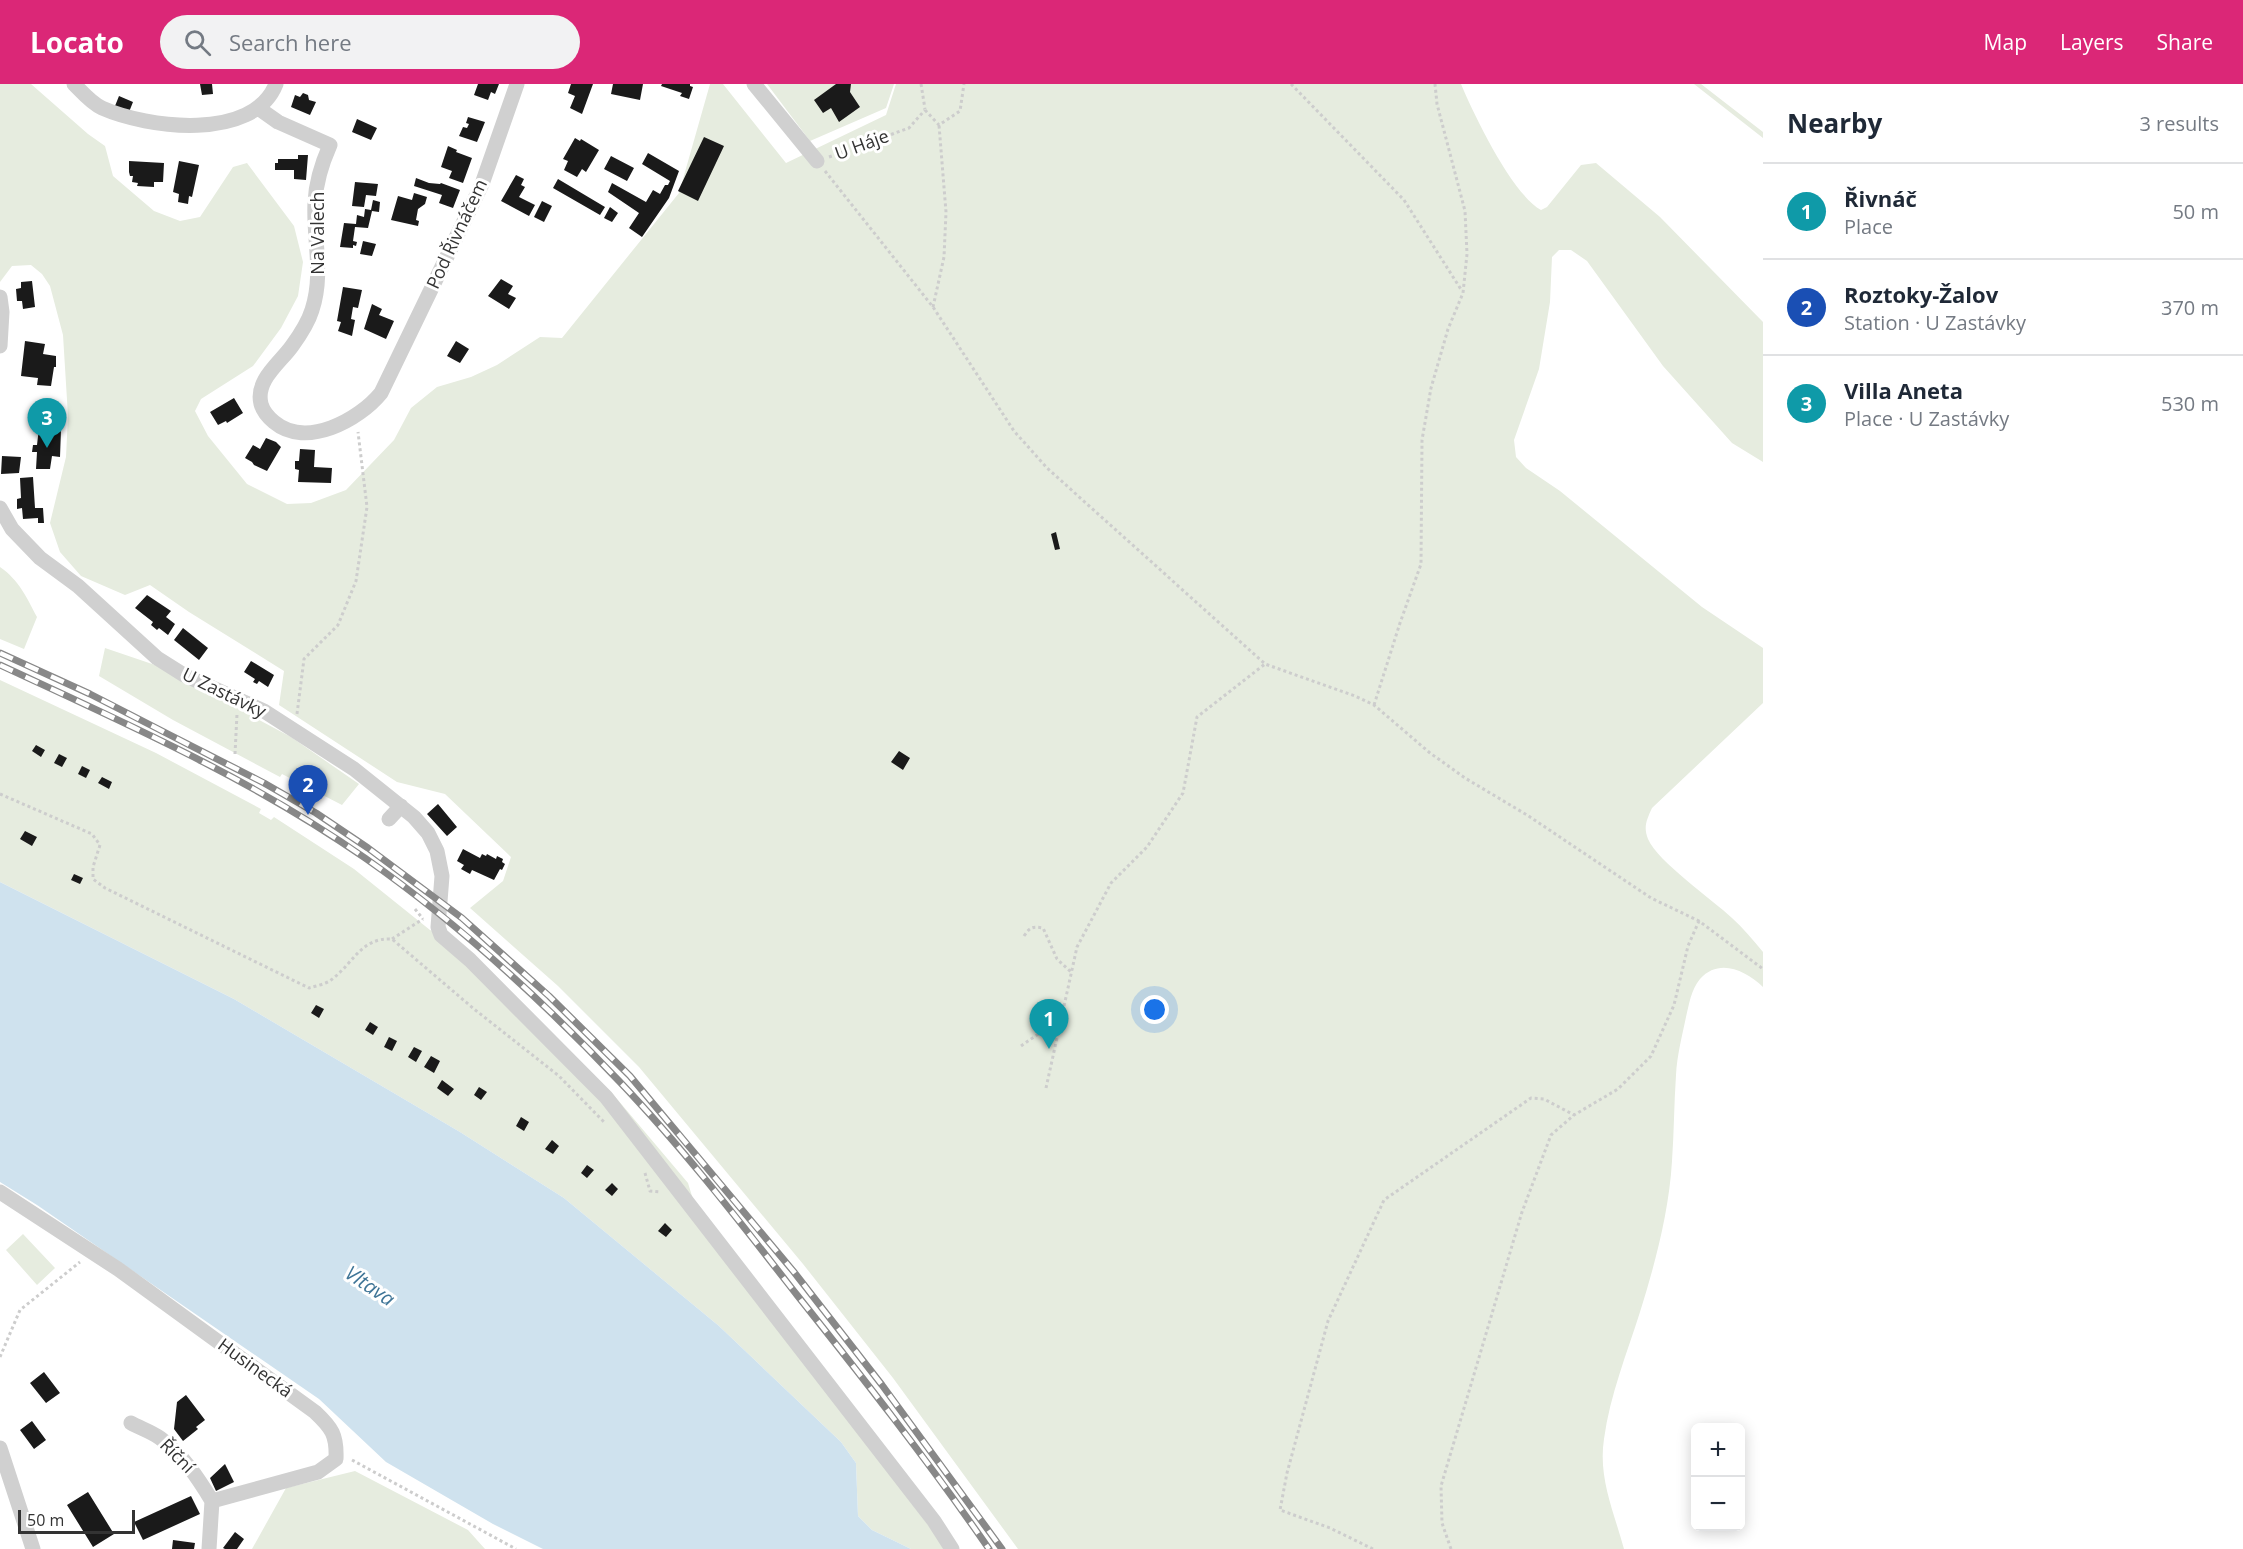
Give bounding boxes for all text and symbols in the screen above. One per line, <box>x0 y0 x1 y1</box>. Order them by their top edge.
search box <box>160 15 580 69</box>
text: Locato <box>30 23 124 61</box>
icon: search <box>181 26 214 59</box>
text: Search here <box>229 27 352 57</box>
text: Map <box>1984 28 2027 56</box>
text: Layers <box>2060 28 2124 56</box>
text: Share <box>2157 28 2213 56</box>
text: Nearby <box>1787 105 1882 141</box>
text: 3 results <box>2139 110 2219 137</box>
street label: U Háje <box>831 123 892 165</box>
street label: Pod Řivnáčem <box>420 175 492 292</box>
text: Řivnáč <box>1844 183 1917 213</box>
street label: Na Valech <box>305 191 329 275</box>
text: 1 <box>1801 198 1812 225</box>
text: 50 m <box>2172 198 2219 225</box>
text: Place <box>1844 213 1893 240</box>
text: Roztoky-Žalov <box>1844 279 1998 309</box>
text: 2 <box>1801 294 1812 321</box>
text: 370 m <box>2161 294 2219 321</box>
text: Station · U Zastávky <box>1844 309 2026 336</box>
text: Villa Aneta <box>1844 375 1963 405</box>
text: 3 <box>1801 390 1812 417</box>
text: 530 m <box>2161 390 2219 417</box>
pin: 3 <box>28 398 66 448</box>
text: Place · U Zastávky <box>1844 405 2009 432</box>
street label: U Zastávky <box>178 661 271 723</box>
pin: 2 <box>288 766 328 815</box>
your location <box>1140 995 1169 1024</box>
pin: 1 <box>1030 1000 1068 1049</box>
water label: Vltava <box>340 1259 400 1312</box>
street label: Husinecká <box>213 1332 298 1402</box>
map controls <box>1691 1423 1745 1531</box>
button: + <box>1691 1423 1745 1477</box>
street label: Říční <box>155 1433 201 1478</box>
button: − <box>1691 1477 1745 1531</box>
scale bar <box>18 1507 135 1534</box>
text: 50 m <box>27 1509 64 1531</box>

